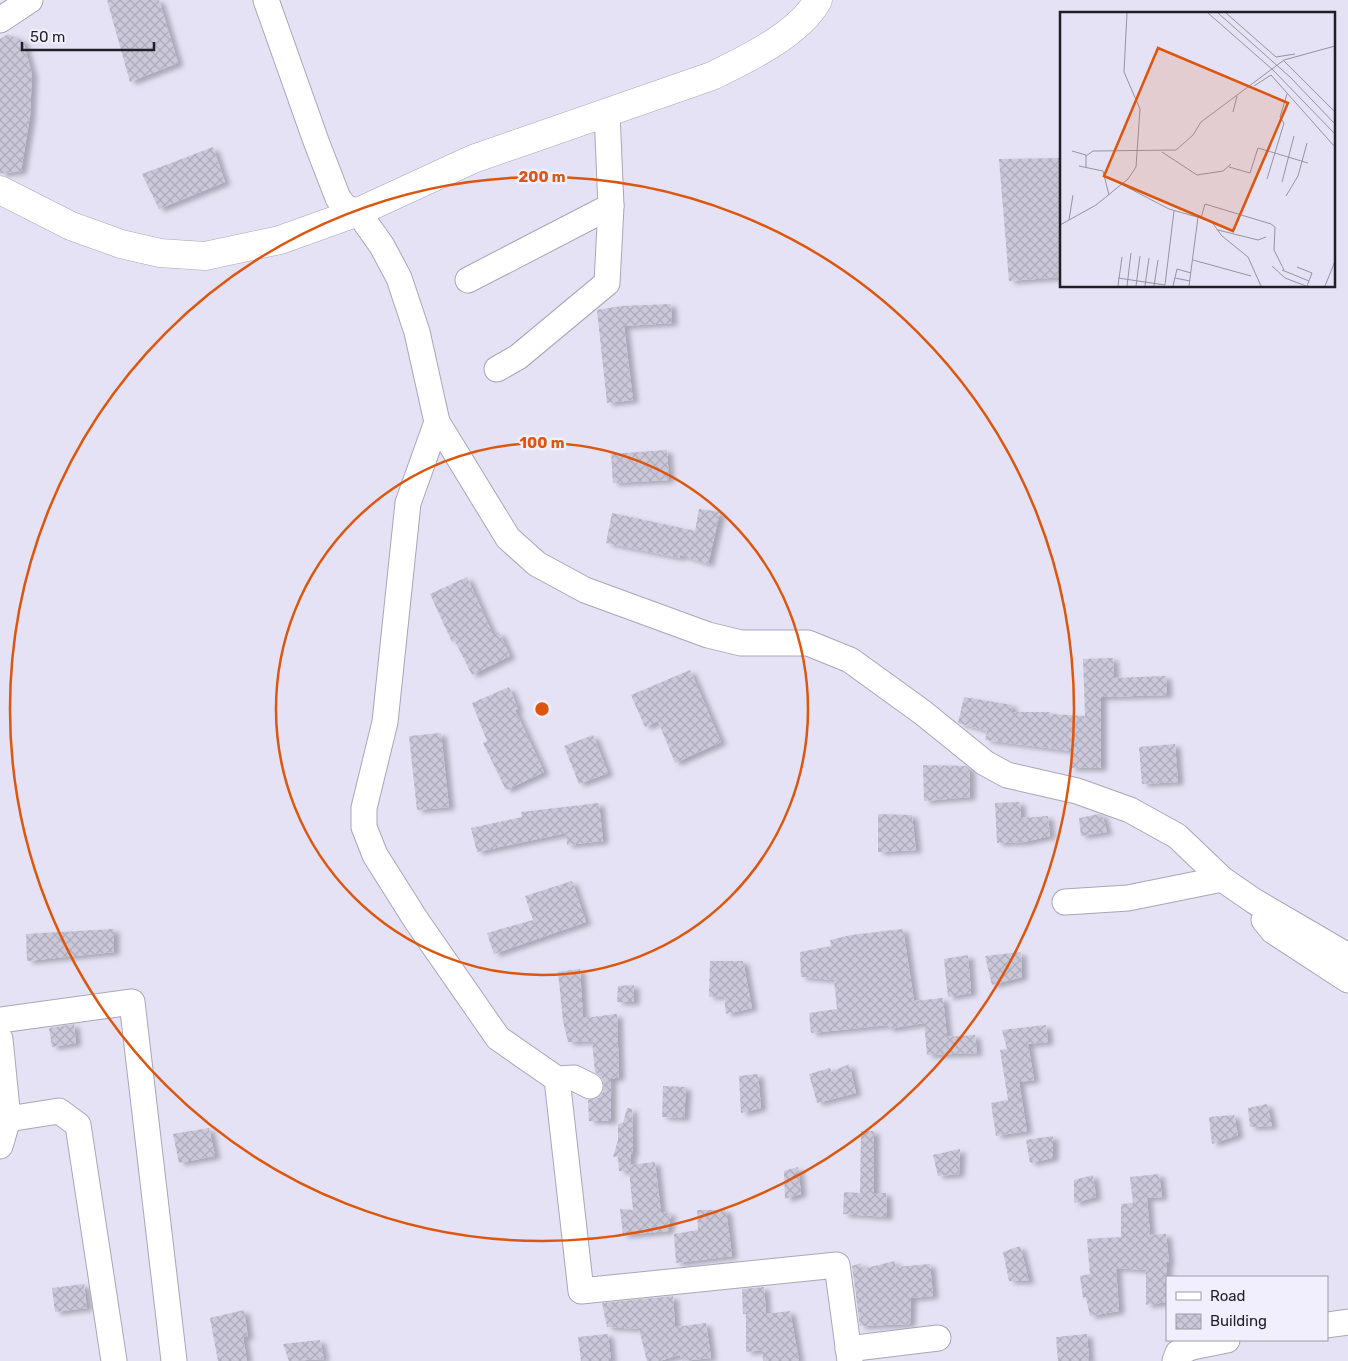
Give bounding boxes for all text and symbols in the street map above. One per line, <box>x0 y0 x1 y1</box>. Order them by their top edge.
inset map <box>1060 12 1336 288</box>
scale bar <box>22 20 155 52</box>
text: 50 m <box>30 28 65 46</box>
text: 200 m <box>518 168 566 186</box>
text: 100 m <box>520 434 564 452</box>
centre of rings <box>533 700 551 718</box>
legend <box>1166 1276 1328 1341</box>
text: Road <box>1210 1287 1246 1305</box>
text: Building <box>1210 1312 1267 1330</box>

